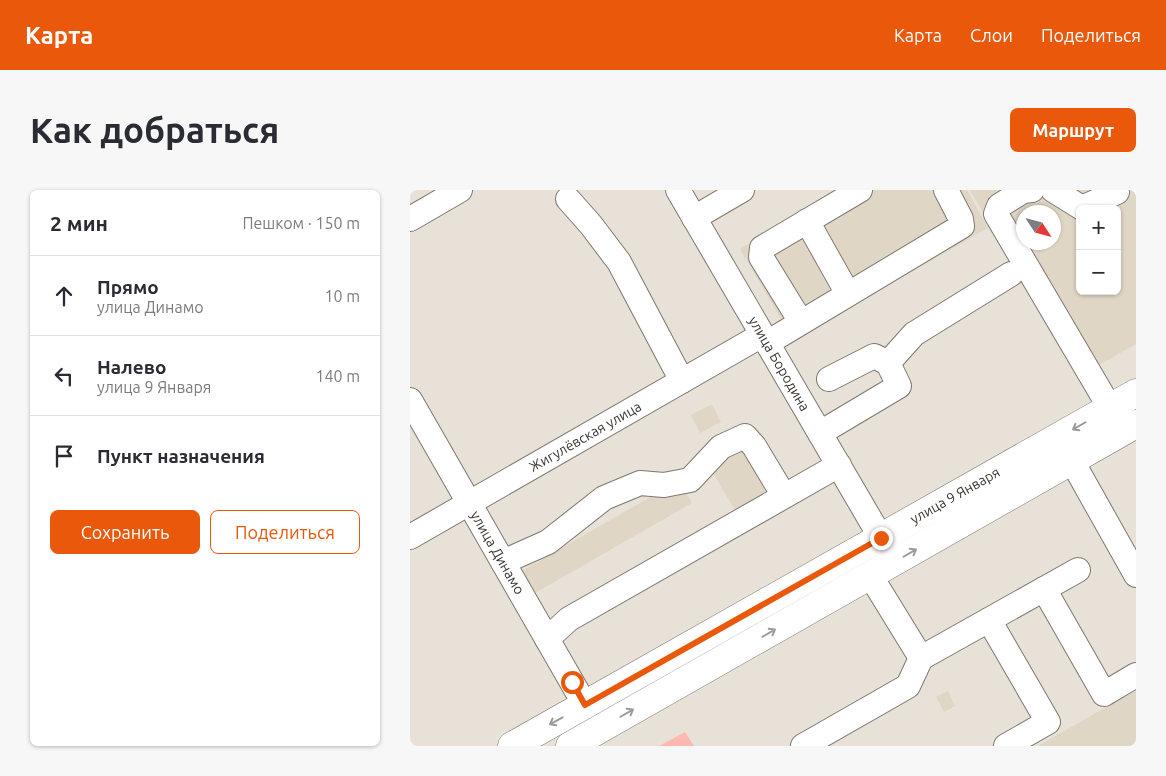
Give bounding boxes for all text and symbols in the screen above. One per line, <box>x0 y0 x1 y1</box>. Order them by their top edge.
text: Карта <box>25 22 93 49</box>
text: Карта <box>894 25 942 45</box>
text: Слои <box>970 25 1013 45</box>
text: Поделиться <box>1041 25 1141 45</box>
button: Маршрут <box>1010 108 1136 152</box>
text: Как добраться <box>30 110 279 150</box>
north arrow <box>1016 205 1061 250</box>
map controls <box>1076 205 1121 295</box>
button: + <box>1076 205 1121 250</box>
text: 2 мин <box>50 211 108 235</box>
text: Пешком · 150 m <box>242 214 360 232</box>
button: − <box>1076 250 1121 295</box>
text: Прямо <box>97 276 159 298</box>
icon: ahead <box>50 282 78 310</box>
text: 10 m <box>324 287 360 305</box>
text: улица Динамо <box>97 298 204 316</box>
street label: улица Бородина <box>745 313 813 414</box>
text: Налево <box>97 356 166 378</box>
icon: left <box>50 362 78 390</box>
text: 140 m <box>315 367 360 385</box>
text: улица 9 Января <box>97 378 211 396</box>
street label: Жигулёвская улица <box>526 398 644 475</box>
one-way arrow <box>1072 422 1086 432</box>
icon: arrive <box>50 442 78 470</box>
text: Пункт назначения <box>97 445 265 467</box>
street label: улица 9 Января <box>907 464 1003 527</box>
street label: улица Динамо <box>467 508 528 597</box>
button: Сохранить <box>50 510 200 554</box>
button: Поделиться <box>210 510 360 554</box>
route end <box>870 527 893 550</box>
one-way arrow <box>902 547 917 557</box>
one-way arrow <box>761 628 776 638</box>
route start <box>561 671 584 694</box>
one-way arrow <box>620 708 634 718</box>
one-way arrow <box>549 717 564 727</box>

